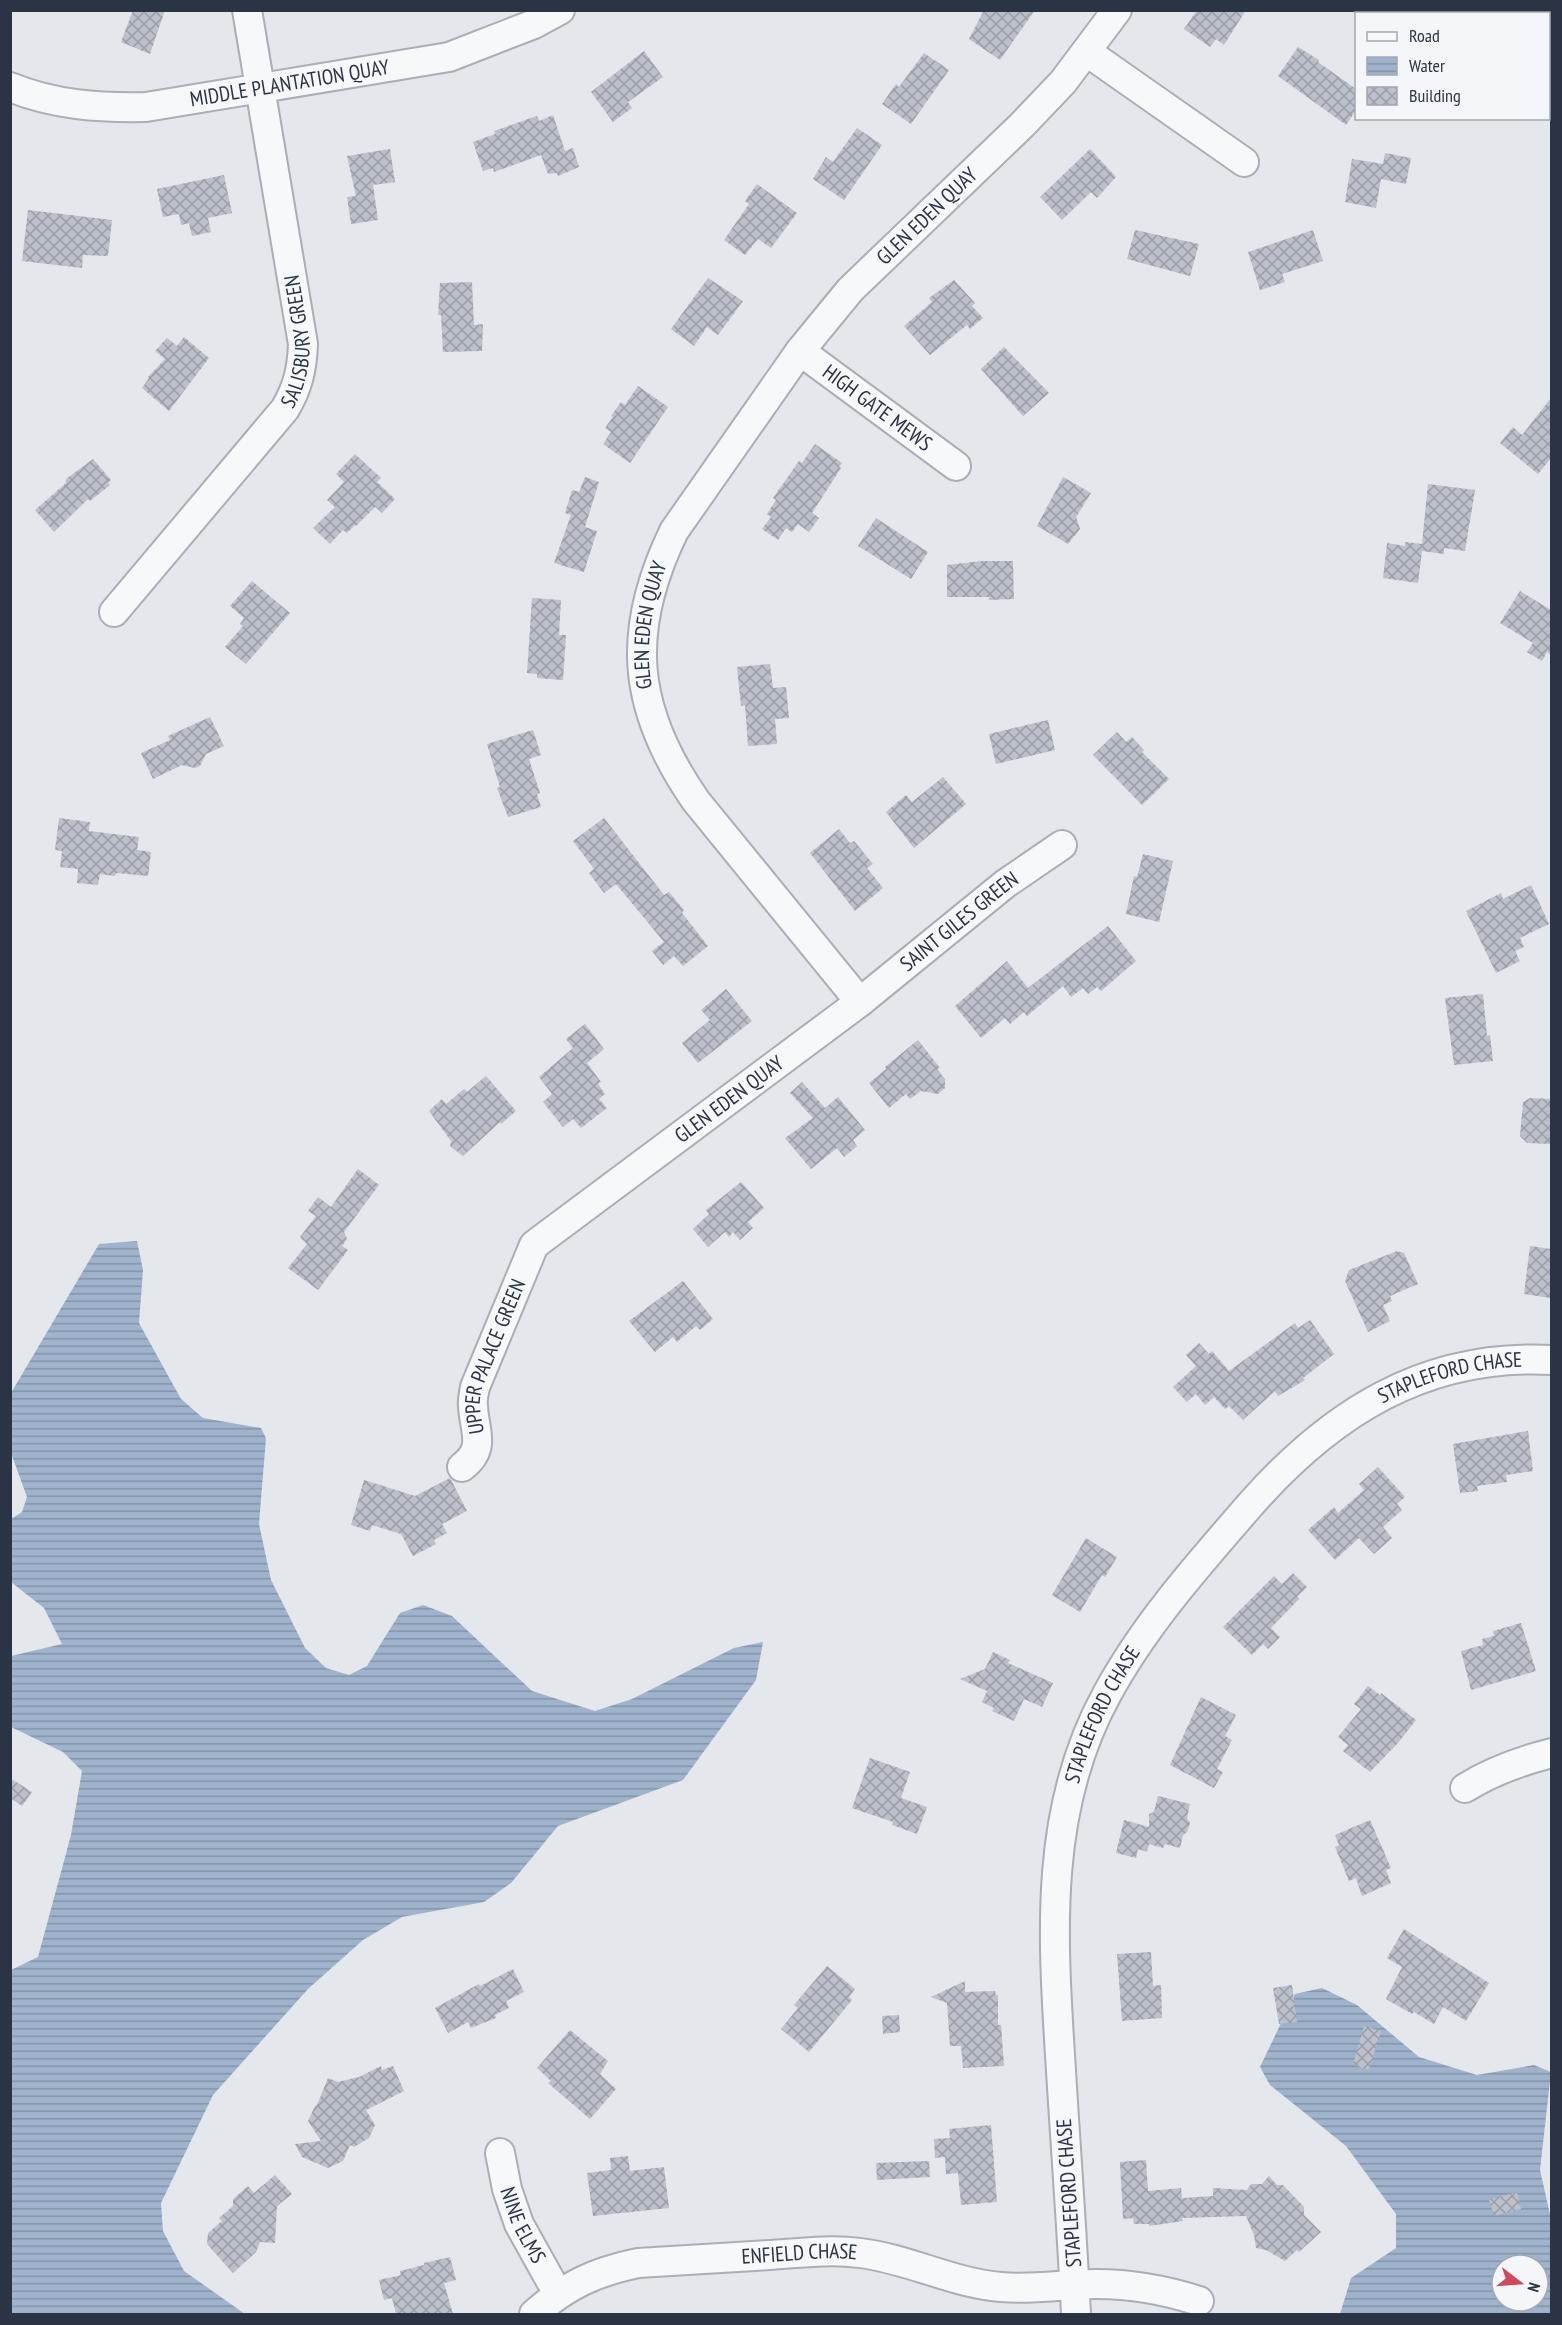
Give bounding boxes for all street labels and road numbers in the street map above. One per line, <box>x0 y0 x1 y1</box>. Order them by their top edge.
street label: MIDDLE PLANTATION QUAY <box>188 53 392 113</box>
street label: GLEN EDEN QUAY <box>871 161 983 270</box>
street label: SALISBURY GREEN <box>274 273 316 412</box>
street label: HIGH GATE MEWS <box>817 358 938 457</box>
street label: GLEN EDEN QUAY <box>628 557 673 691</box>
street label: SAINT GILES GREEN <box>894 865 1023 977</box>
street label: GLEN EDEN QUAY <box>669 1049 789 1149</box>
street label: UPPER PALACE GREEN <box>459 1275 531 1436</box>
street label: STAPLEFORD CHASE <box>1373 1346 1523 1409</box>
street label: STAPLEFORD CHASE <box>1058 1641 1146 1786</box>
street label: STAPLEFORD CHASE <box>1050 2118 1087 2268</box>
street label: NINE ELMS <box>494 2183 552 2268</box>
street label: ENFIELD CHASE <box>741 2237 859 2270</box>

